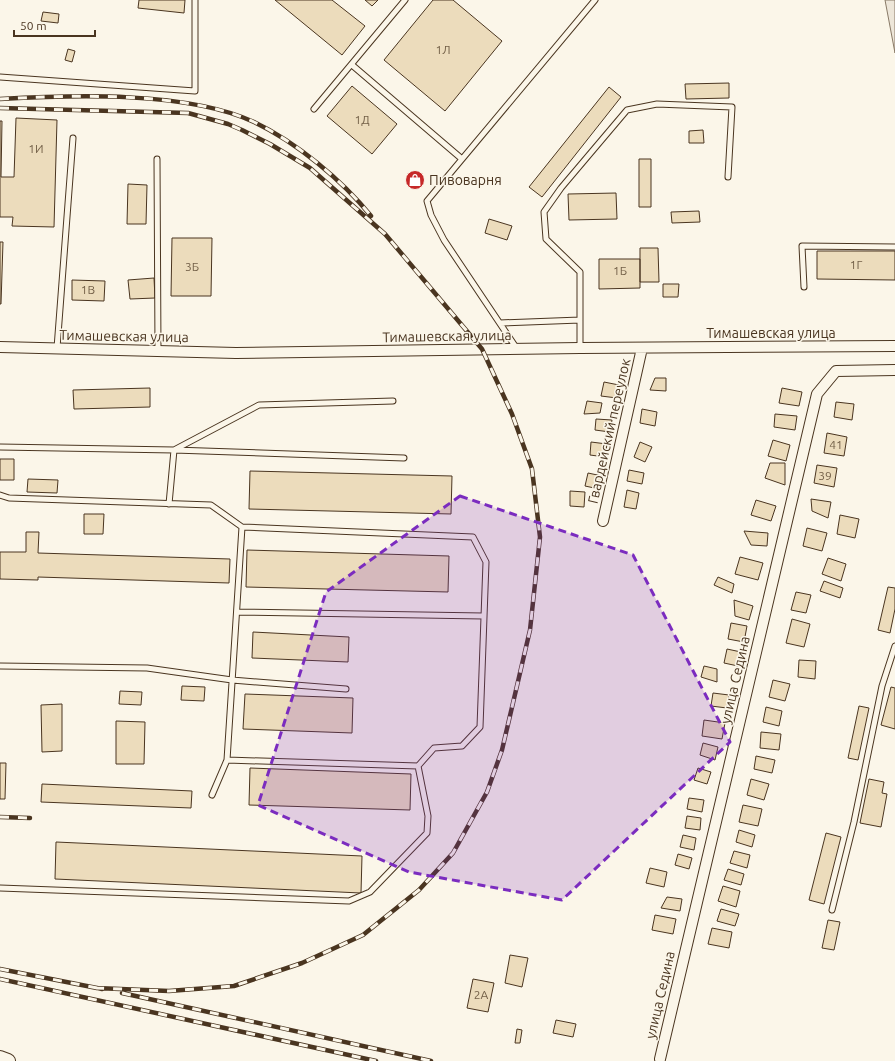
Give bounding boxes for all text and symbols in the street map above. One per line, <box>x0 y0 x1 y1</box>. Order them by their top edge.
scale bar <box>14 12 95 38</box>
text: 50 m <box>20 19 47 32</box>
house number: 1Л <box>435 43 451 56</box>
house number: 1Д <box>354 113 370 126</box>
house number: 1И <box>28 142 44 155</box>
shop icon: Пивоварня <box>404 169 426 191</box>
place label: Пивоварня <box>429 172 502 188</box>
house number: 1Г <box>850 258 862 271</box>
house number: 3Б <box>185 260 199 273</box>
house number: 1Б <box>613 264 627 277</box>
house number: 1В <box>81 283 95 296</box>
street label: Тимашевская улица <box>706 325 836 341</box>
street label: Тимашевская улица <box>59 327 189 345</box>
street label: Тимашевская улица <box>382 327 512 345</box>
street label: Гвардейский переулок <box>585 357 633 505</box>
house number: 41 <box>829 438 843 451</box>
house number: 39 <box>818 469 832 482</box>
street label: улица Седина <box>717 634 753 726</box>
street label: улица Седина <box>642 949 678 1041</box>
house number: 2А <box>474 988 488 1001</box>

